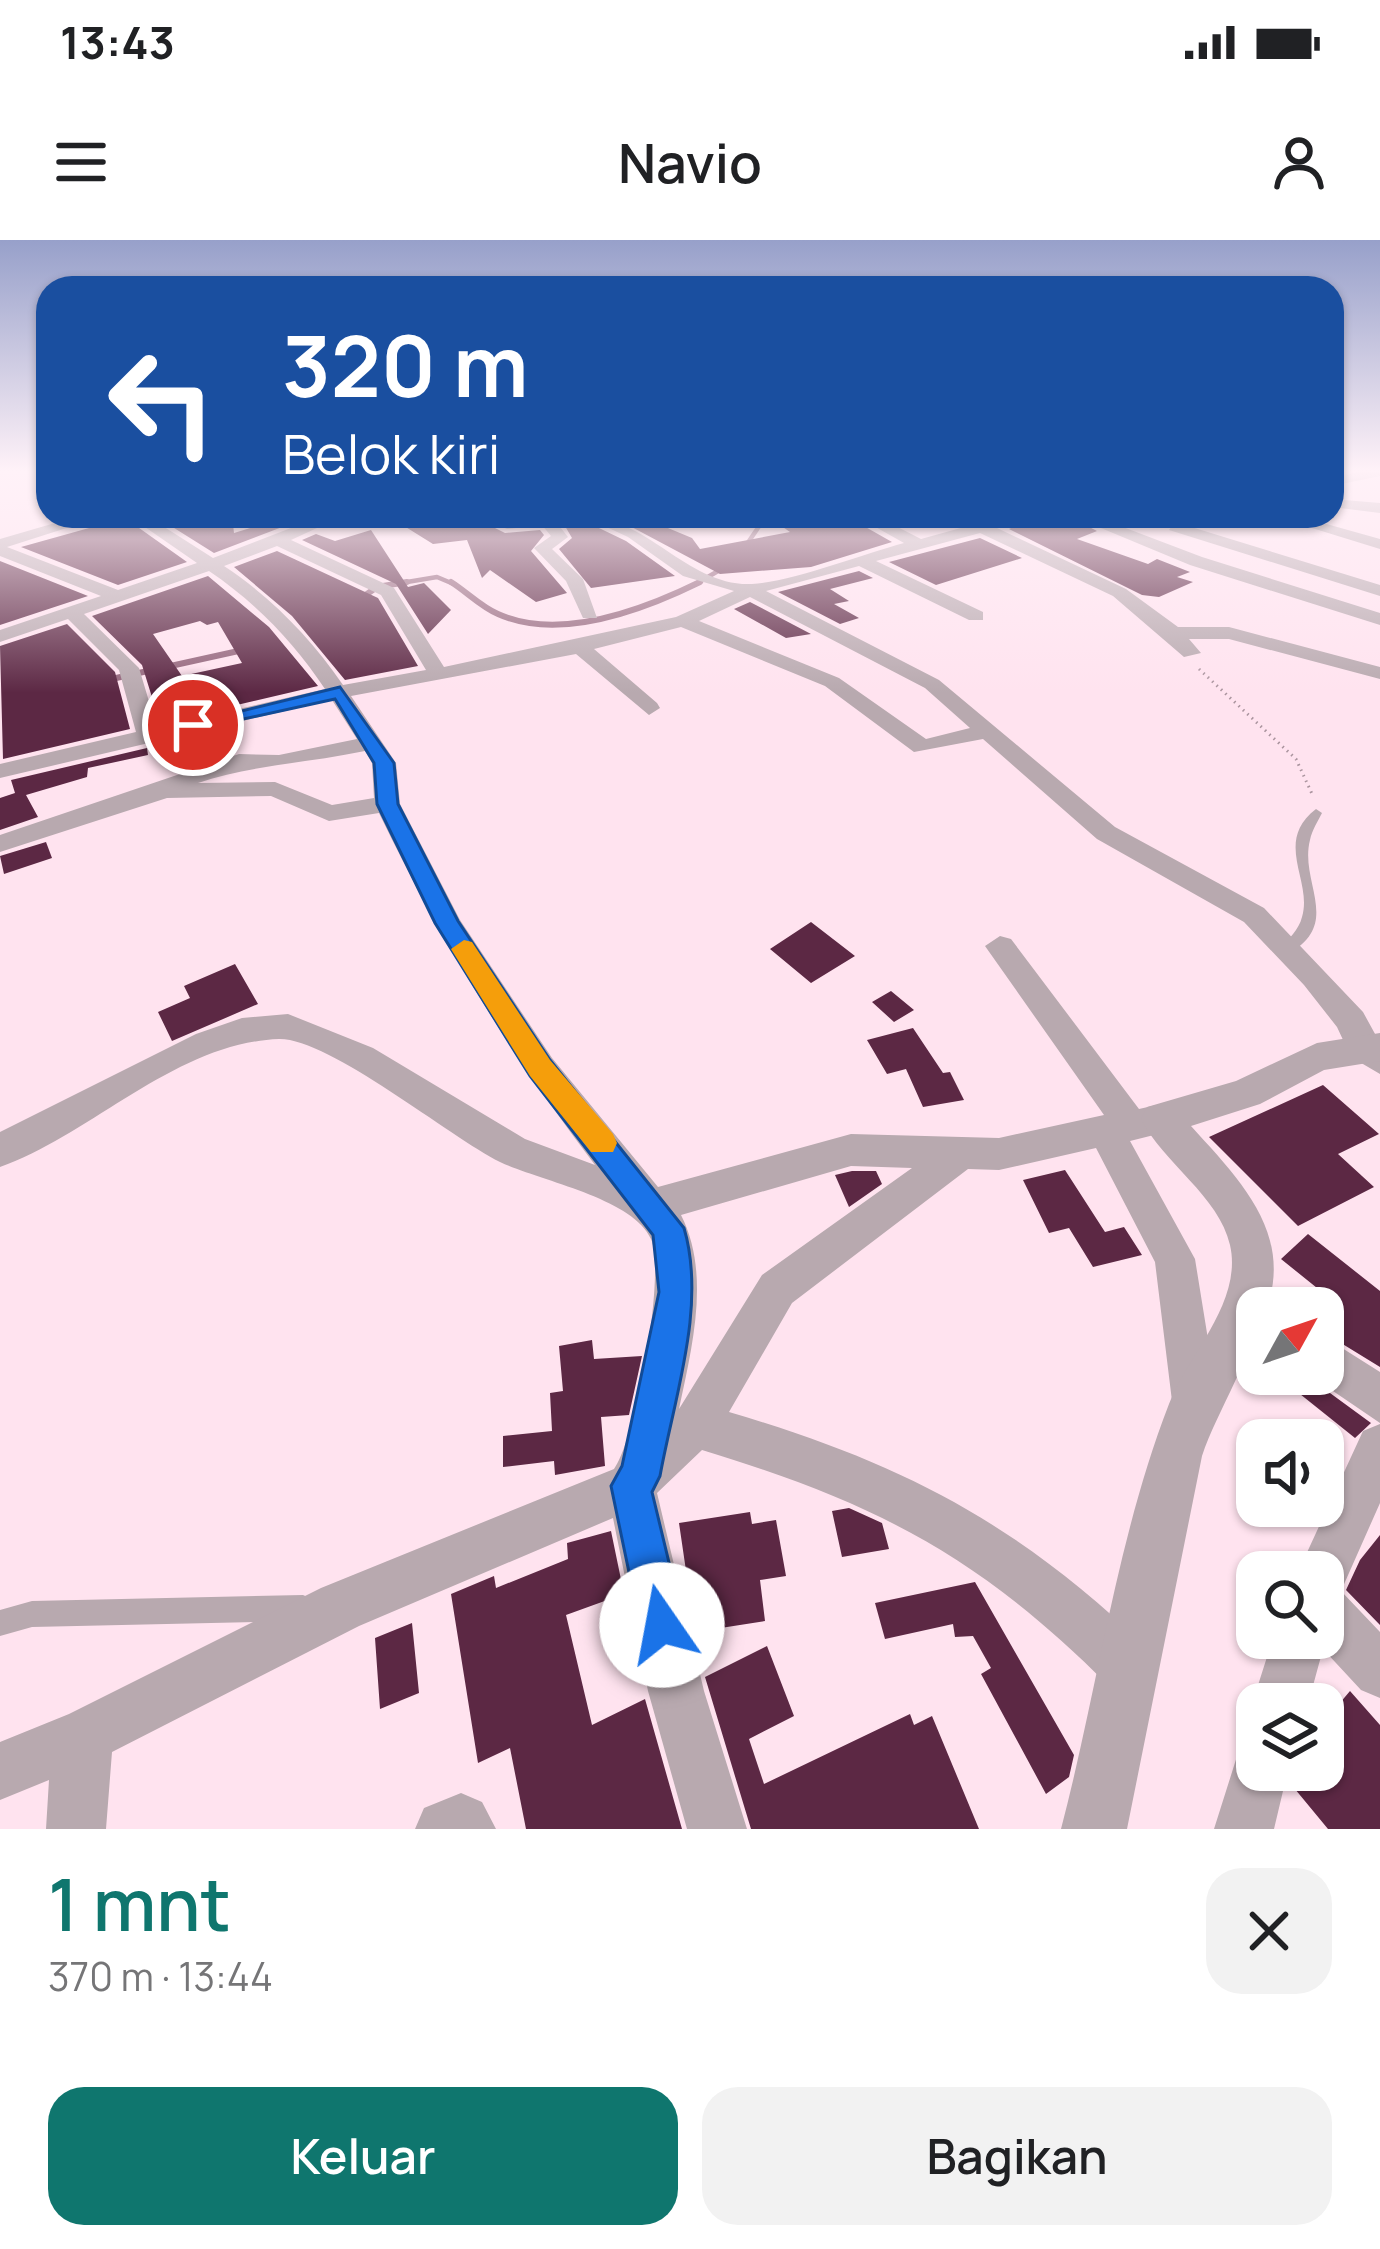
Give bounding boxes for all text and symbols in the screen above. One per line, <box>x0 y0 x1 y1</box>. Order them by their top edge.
text: 13:43 <box>60 11 175 73</box>
text: Navio <box>618 125 762 199</box>
icon: menu <box>48 129 114 195</box>
icon: person <box>1266 129 1332 195</box>
text: 320 m <box>282 307 528 422</box>
icon: left <box>84 324 240 480</box>
text: Belok kiri <box>282 416 500 490</box>
pin <box>142 674 244 776</box>
icon: arrive <box>160 692 226 758</box>
north arrow <box>1236 1287 1344 1395</box>
map controls <box>1236 1287 1344 1791</box>
button: sound <box>1236 1419 1344 1527</box>
button: search <box>1236 1551 1344 1659</box>
position arrow <box>599 1562 725 1688</box>
button: layers <box>1236 1683 1344 1791</box>
text: 1 mnt <box>48 1854 231 1953</box>
button: close <box>1206 1868 1332 1994</box>
text: 370 m · 13:44 <box>48 1949 273 2003</box>
button: Keluar <box>48 2087 678 2225</box>
button: Bagikan <box>702 2087 1332 2225</box>

